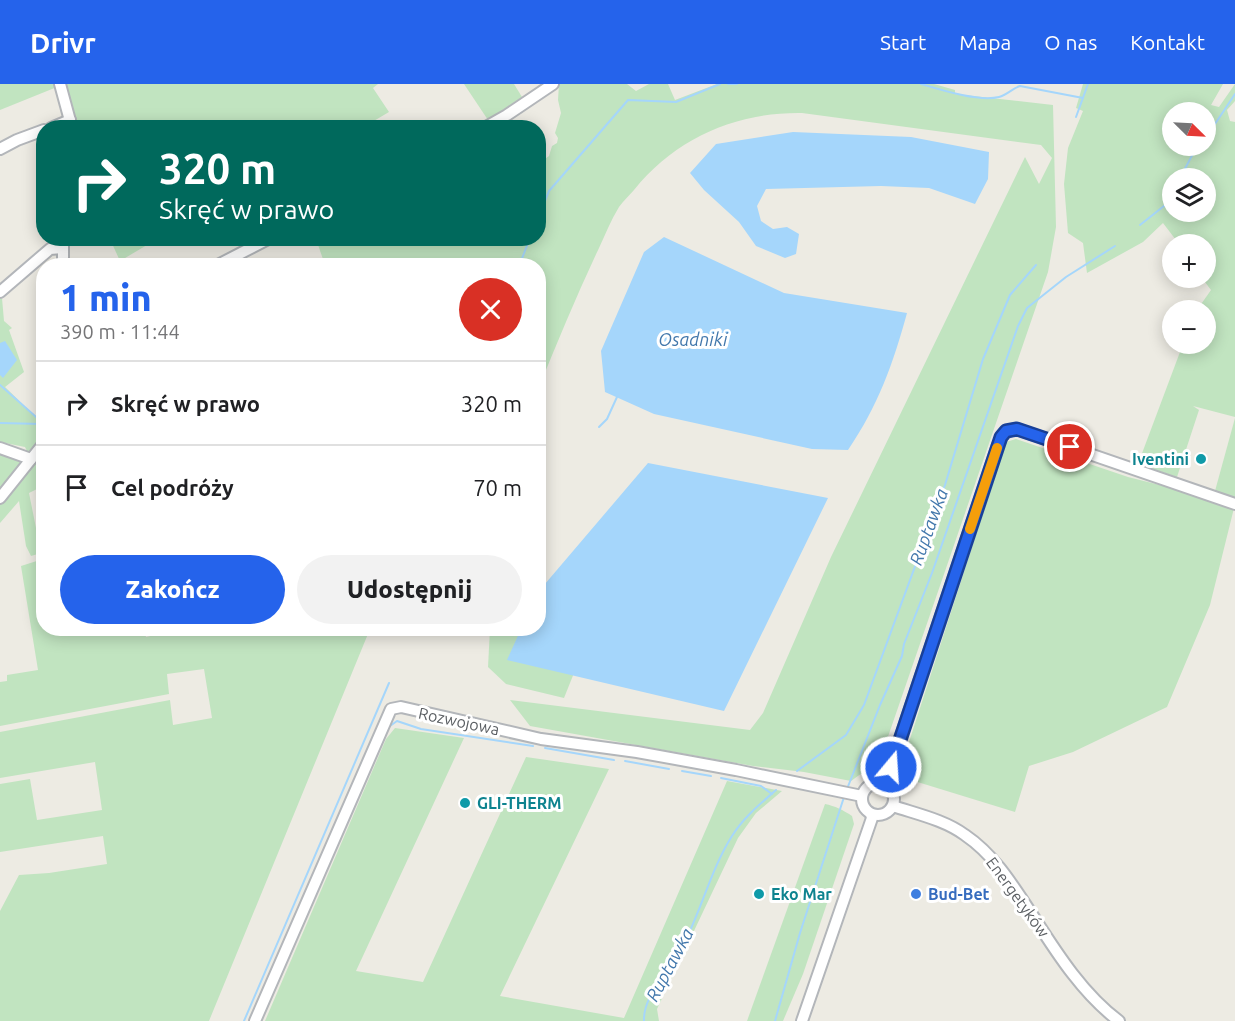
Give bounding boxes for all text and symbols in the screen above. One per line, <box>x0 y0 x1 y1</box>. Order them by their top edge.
text: Drivr <box>30 27 96 58</box>
text: Start <box>880 30 926 54</box>
text: Mapa <box>959 30 1011 54</box>
text: O nas <box>1044 30 1097 54</box>
text: Kontakt <box>1130 30 1205 54</box>
north arrow <box>1162 102 1216 156</box>
map controls <box>1162 102 1216 354</box>
icon: right <box>60 144 138 222</box>
text: 320 m <box>159 145 276 192</box>
button: layers <box>1162 168 1216 222</box>
text: Skręć w prawo <box>159 194 334 224</box>
button: + <box>1162 234 1216 288</box>
text: 1 min <box>60 277 152 318</box>
button: close <box>459 278 522 341</box>
button: − <box>1162 300 1216 354</box>
text: 390 m · 11:44 <box>60 320 180 343</box>
water label: Osadniki <box>658 329 728 349</box>
icon: right <box>60 387 93 420</box>
text: Skręć w prawo <box>111 391 260 416</box>
text: 320 m <box>461 391 522 416</box>
pin <box>1044 421 1095 472</box>
icon: arrive <box>1053 430 1086 463</box>
place label: Iventini <box>1132 450 1189 468</box>
marker: Iventini <box>1194 452 1208 466</box>
icon: arrive <box>60 471 93 504</box>
text: Cel podróży <box>111 475 234 500</box>
text: 70 m <box>473 475 522 500</box>
water label: Ruptawka <box>905 486 951 567</box>
button: Zakończ <box>60 555 285 624</box>
button: Udostępnij <box>297 555 522 624</box>
street label: Rozwojowa <box>417 704 501 738</box>
position arrow <box>859 735 923 799</box>
place label: GLI-THERM <box>477 794 562 812</box>
marker: GLI-THERM <box>458 796 472 810</box>
street label: Energetyków <box>983 853 1053 941</box>
place label: Eko Mar <box>771 885 832 903</box>
place label: Bud-Bet <box>928 885 990 903</box>
marker: Eko Mar <box>752 887 766 901</box>
marker: Bud-Bet <box>909 887 923 901</box>
water label: Ruptawka <box>642 924 697 1004</box>

